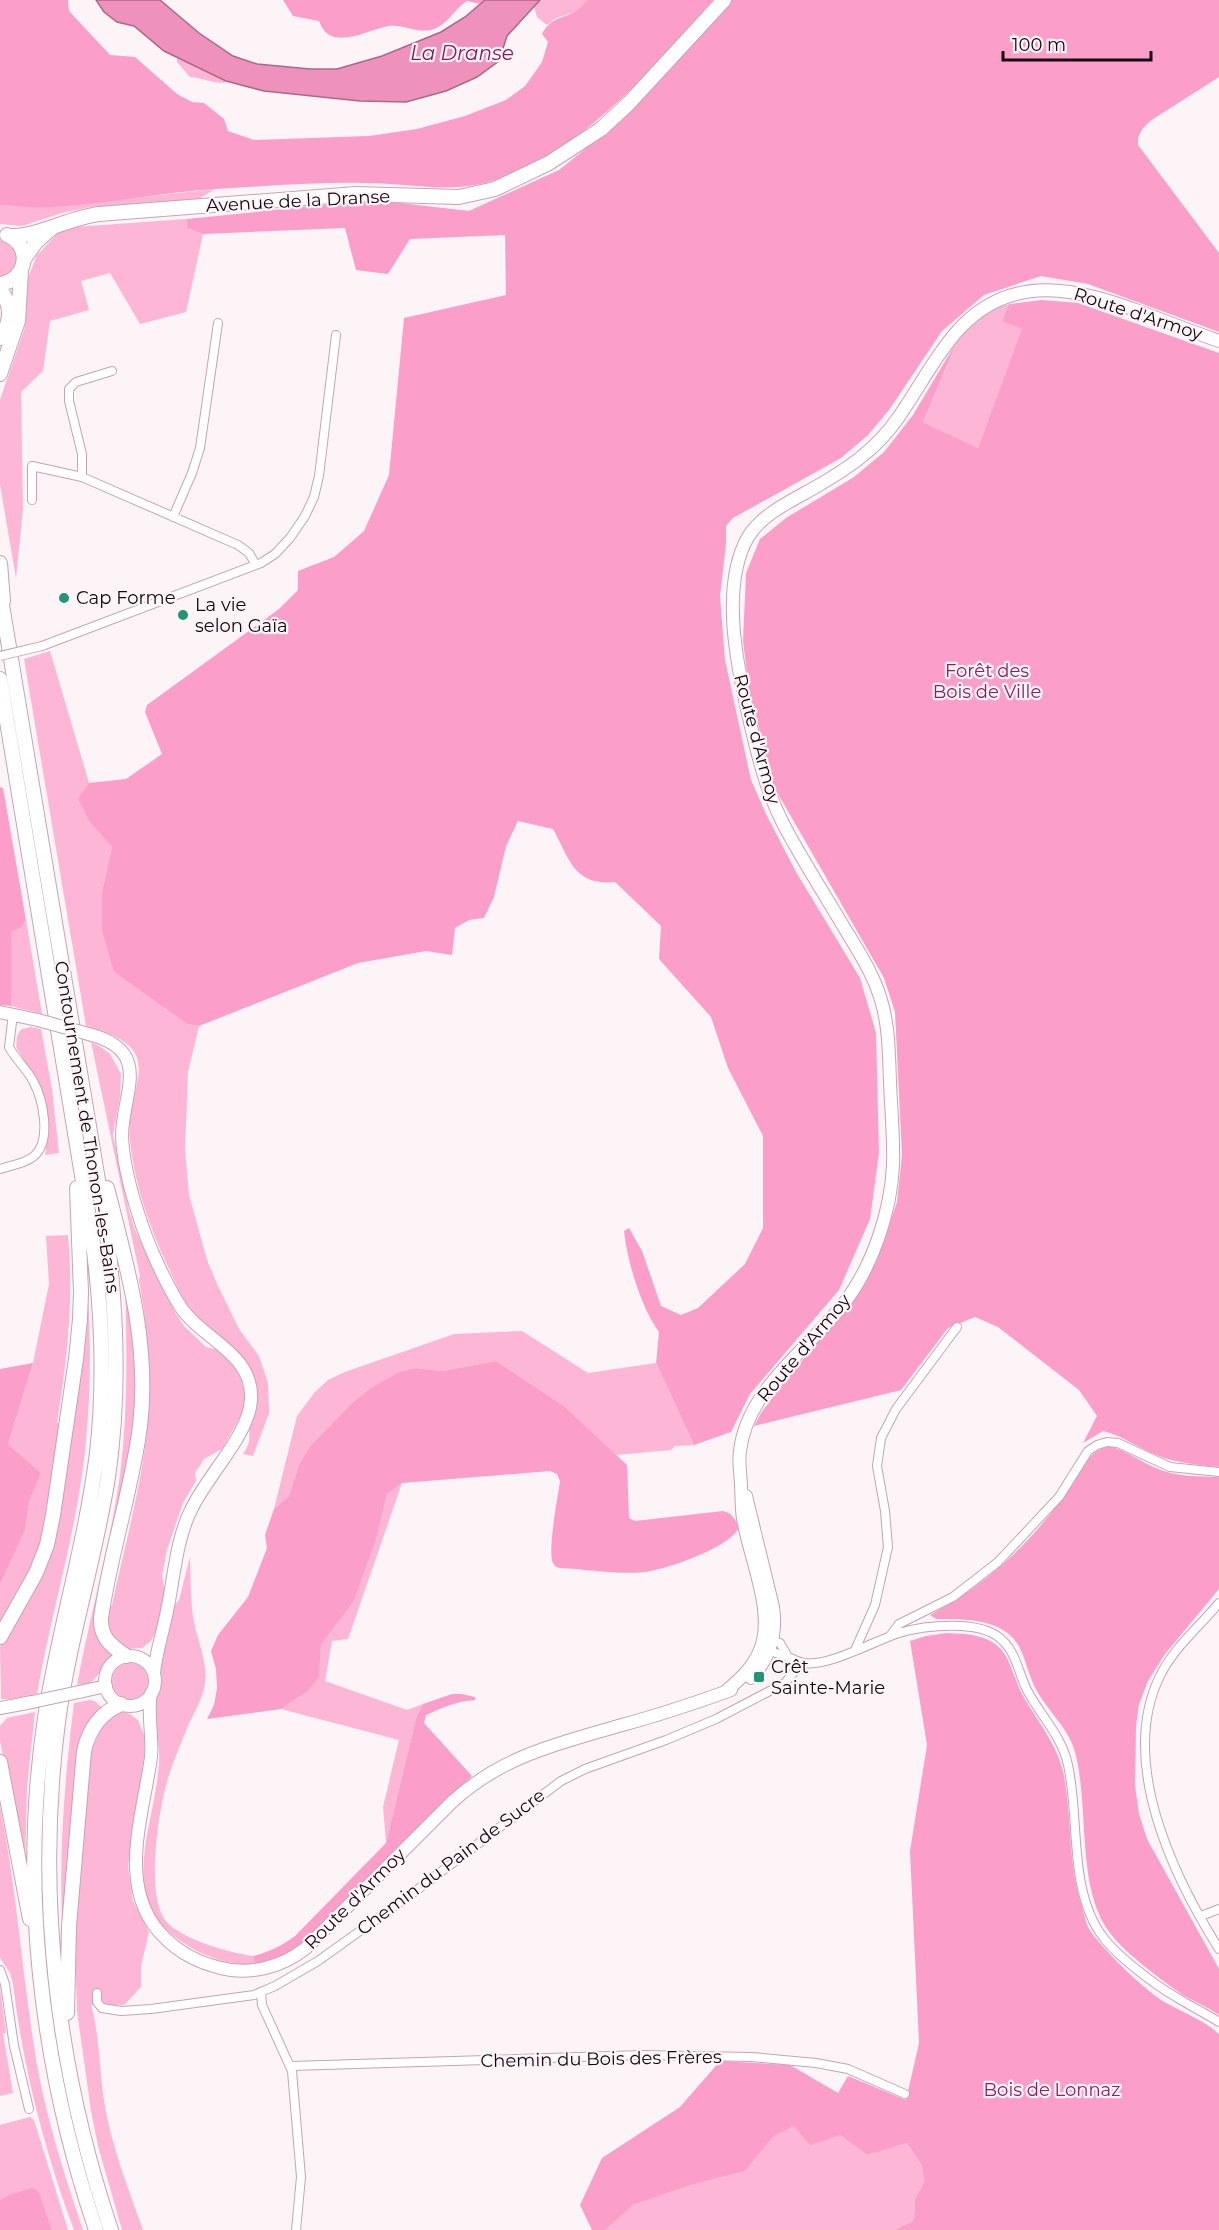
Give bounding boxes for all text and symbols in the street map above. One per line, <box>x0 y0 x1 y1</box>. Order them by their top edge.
scale bar <box>1003 24 1152 62</box>
text: 100 m <box>1012 34 1066 56</box>
water label: La Dranse <box>410 41 514 65</box>
street label: Avenue de la Dranse <box>205 185 391 217</box>
street label: Route d'Armoy <box>1071 283 1205 345</box>
place label: Cap Forme <box>76 587 176 609</box>
marker: Cap Forme <box>57 591 71 605</box>
place label: La vie selon Gaïa <box>195 594 288 637</box>
marker: La vie selon Gaïa <box>176 608 190 622</box>
park label: Forêt des Bois de Ville <box>933 660 1041 703</box>
street label: Route d'Armoy <box>729 671 785 807</box>
street label: Contournement de Thonon-les-Bains <box>50 959 124 1295</box>
street label: Route d'Armoy <box>753 1289 856 1406</box>
place label: Crêt Sainte-Marie <box>771 1656 885 1699</box>
marker: Crêt Sainte-Marie <box>752 1670 766 1684</box>
street label: Chemin du Pain de Sucre <box>353 1784 549 1940</box>
street label: Route d'Armoy <box>300 1844 410 1954</box>
street label: Chemin du Bois des Frères <box>480 2046 722 2072</box>
park label: Bois de Lonnaz <box>984 2079 1120 2101</box>

